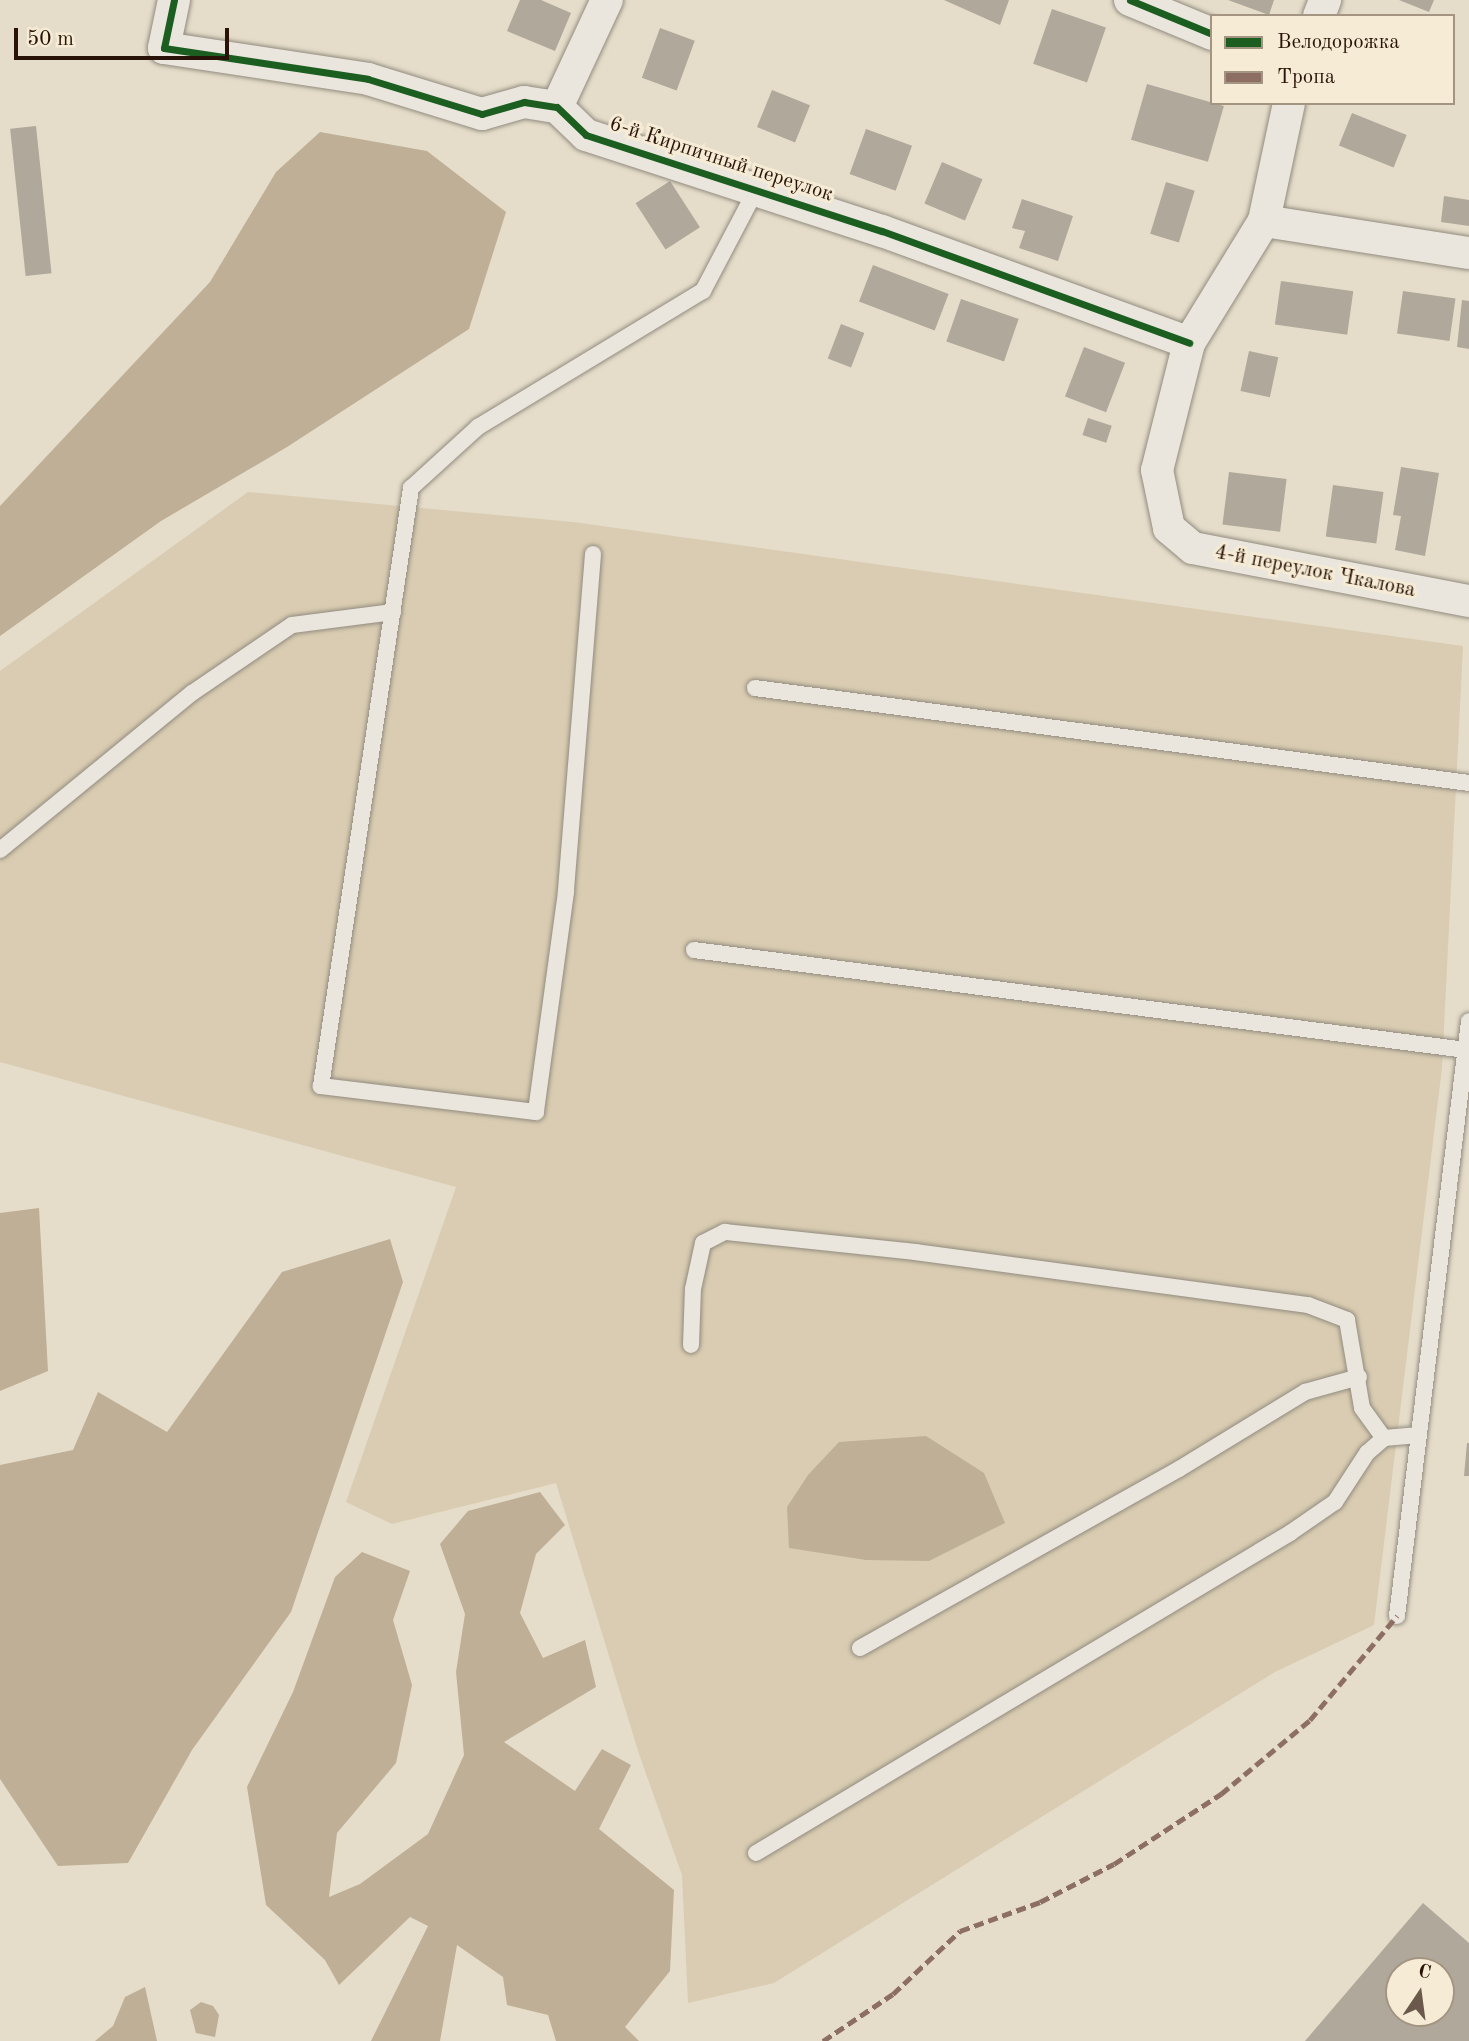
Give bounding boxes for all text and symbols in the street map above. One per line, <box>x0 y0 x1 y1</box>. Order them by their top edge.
scale bar <box>18 14 233 58</box>
legend <box>1210 14 1455 105</box>
text: 50 m <box>27 29 74 50</box>
text: Велодорожка <box>1277 32 1400 53</box>
text: Тропа <box>1277 67 1335 88</box>
street label: 6-й Кирпичный переулок <box>606 112 836 208</box>
street label: 4-й переулок Чкалова <box>1212 540 1418 604</box>
north arrow <box>1385 1957 1455 2027</box>
text: С <box>1416 1962 1433 1984</box>

